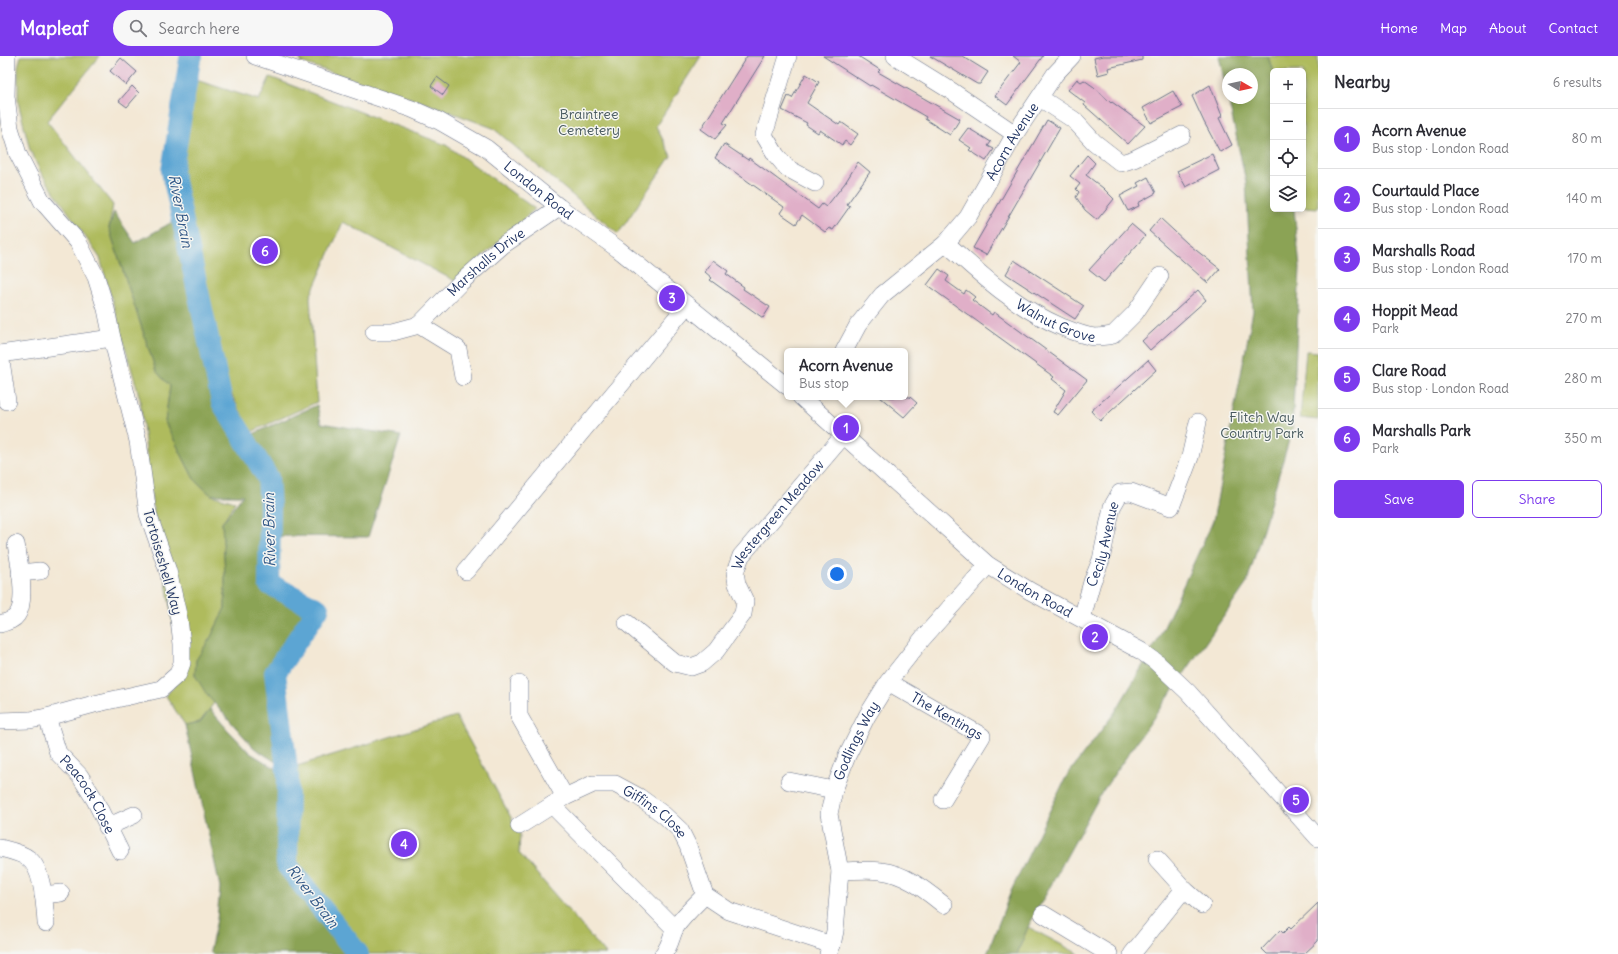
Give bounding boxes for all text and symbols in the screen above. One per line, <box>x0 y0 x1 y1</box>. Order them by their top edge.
search box <box>113 10 393 46</box>
text: Mapleaf <box>20 16 89 40</box>
icon: search <box>127 17 149 39</box>
text: Search here <box>159 19 240 38</box>
text: Home <box>1380 19 1418 37</box>
text: Map <box>1440 19 1467 37</box>
text: About <box>1489 19 1527 37</box>
text: Contact <box>1549 19 1598 37</box>
north arrow <box>1222 68 1258 104</box>
map controls <box>1270 68 1306 212</box>
button: + <box>1270 68 1306 104</box>
text: Nearby <box>1334 71 1390 93</box>
text: 6 results <box>1553 74 1602 91</box>
street label: Acorn Avenue <box>982 99 1043 184</box>
button: − <box>1270 104 1306 140</box>
park label: Braintree Cemetery <box>558 105 620 139</box>
text: Acorn Avenue <box>1372 121 1466 140</box>
text: 1 <box>1344 130 1350 147</box>
text: 80 m <box>1571 130 1602 147</box>
button: locate <box>1270 140 1306 176</box>
text: Bus stop · London Road <box>1372 140 1509 157</box>
street label: London Road <box>500 157 577 223</box>
water label: River Brain <box>165 173 197 250</box>
button: layers <box>1270 176 1306 212</box>
text: Courtauld Place <box>1372 181 1479 200</box>
text: 2 <box>1343 190 1351 207</box>
text: 140 m <box>1566 190 1602 207</box>
text: Bus stop · London Road <box>1372 200 1509 217</box>
street label: Marshalls Drive <box>443 224 528 300</box>
pin: 6 <box>252 236 278 266</box>
text: Marshalls Road <box>1372 241 1475 260</box>
text: 3 <box>1343 250 1351 267</box>
text: 170 m <box>1567 250 1602 267</box>
text: Bus stop · London Road <box>1372 260 1509 277</box>
pin: 3 <box>659 283 685 313</box>
street label: Walnut Grove <box>1013 295 1097 346</box>
text: Hoppit Mead <box>1372 301 1458 320</box>
text: 4 <box>1343 310 1351 327</box>
text: 270 m <box>1565 310 1602 327</box>
text: Park <box>1372 320 1399 337</box>
popup <box>784 348 908 400</box>
text: Acorn Avenue <box>799 356 893 375</box>
text: Clare Road <box>1372 361 1446 380</box>
text: 5 <box>1343 370 1351 387</box>
text: 280 m <box>1564 370 1602 387</box>
text: Bus stop <box>799 375 849 392</box>
text: Bus stop · London Road <box>1372 380 1509 397</box>
park label: Flitch Way Country Park <box>1220 408 1304 442</box>
pin: 1 <box>833 413 859 443</box>
text: Marshalls Park <box>1372 421 1471 440</box>
text: 6 <box>1343 430 1351 447</box>
text: 350 m <box>1564 430 1602 447</box>
text: Park <box>1372 440 1399 457</box>
street label: Westergreen Meadow <box>728 456 828 572</box>
button: Save <box>1334 480 1464 518</box>
button: Share <box>1472 480 1602 518</box>
water label: River Brain <box>259 492 279 567</box>
street label: Cecily Avenue <box>1082 498 1123 589</box>
street label: Tortoiseshell Way <box>139 507 187 617</box>
your location <box>827 564 847 584</box>
street label: London Road <box>994 564 1076 621</box>
pin: 2 <box>1082 622 1108 652</box>
street label: The Kentings <box>908 688 986 744</box>
street label: Godlings Way <box>829 698 883 783</box>
street label: Peacock Close <box>56 751 119 837</box>
street label: Giffins Close <box>619 781 691 841</box>
pin: 5 <box>1283 785 1309 815</box>
pin: 4 <box>391 829 417 859</box>
water label: River Brain <box>283 861 343 932</box>

